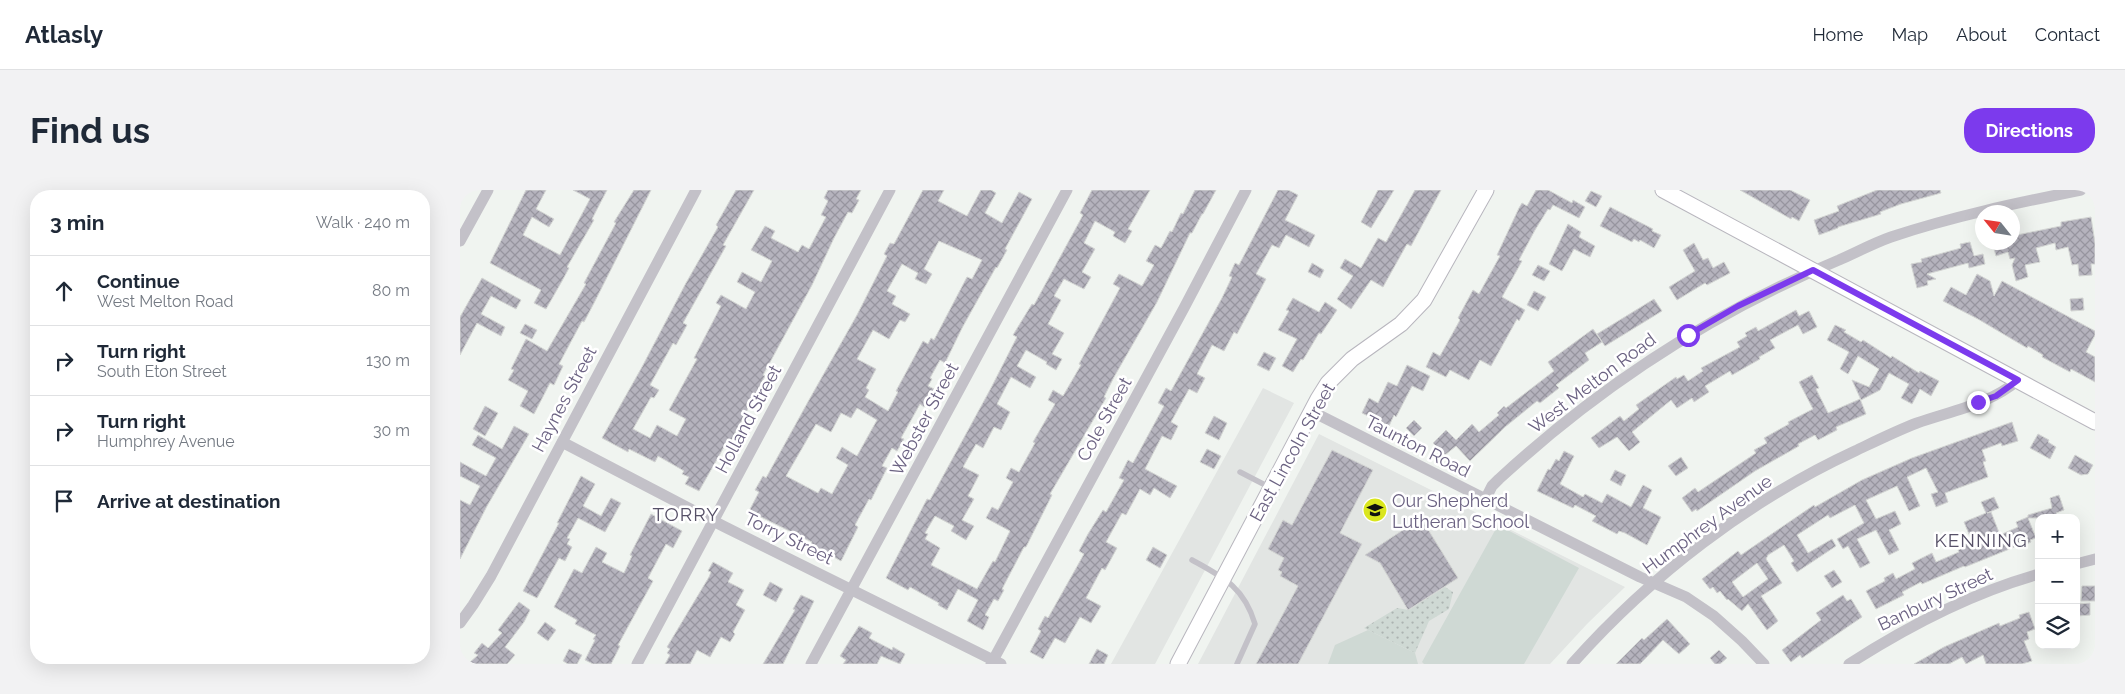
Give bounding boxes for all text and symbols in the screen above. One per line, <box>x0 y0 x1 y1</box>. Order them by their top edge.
text: Atlasly <box>25 20 103 49</box>
text: Home <box>1812 24 1863 45</box>
text: Map <box>1891 24 1928 45</box>
text: About <box>1956 24 2007 45</box>
text: Contact <box>2035 24 2100 45</box>
button: Directions <box>1964 108 2095 153</box>
text: Find us <box>30 110 150 151</box>
north arrow <box>1975 205 2020 250</box>
text: 3 min <box>50 210 104 235</box>
text: Walk · 240 m <box>316 213 410 232</box>
text: Continue <box>97 270 180 292</box>
icon: ahead <box>50 277 78 305</box>
text: 80 m <box>372 281 410 300</box>
text: West Melton Road <box>97 292 233 311</box>
route start <box>1677 324 1700 347</box>
street label: West Melton Road <box>1524 328 1660 438</box>
text: Turn right <box>97 340 186 362</box>
street label: Haynes Street <box>527 343 601 455</box>
icon: right <box>50 347 78 375</box>
text: 130 m <box>366 351 410 370</box>
street label: Webster Street <box>885 359 963 479</box>
street label: Holland Street <box>711 361 785 477</box>
text: South Eton Street <box>97 362 227 381</box>
street label: Cole Street <box>1072 373 1136 465</box>
street label: East Lincoln Street <box>1245 379 1339 525</box>
route end <box>1967 391 1990 414</box>
text: Turn right <box>97 410 186 432</box>
street label: Taunton Road <box>1362 411 1474 481</box>
icon: right <box>50 417 78 445</box>
text: 30 m <box>373 421 410 440</box>
text: Humphrey Avenue <box>97 432 235 451</box>
street label: Humphrey Avenue <box>1638 470 1776 578</box>
icon: arrive <box>50 487 78 515</box>
text: Arrive at destination <box>97 490 281 512</box>
place label: Our Shepherd Lutheran School <box>1392 490 1529 532</box>
school or university icon: Our Shepherd Lutheran School <box>1362 497 1388 523</box>
district label: TORRY <box>652 503 720 525</box>
street label: Torry Street <box>741 508 837 568</box>
map controls <box>2035 514 2080 649</box>
button: + <box>2035 514 2080 559</box>
district label: KENNING <box>1934 529 2028 551</box>
button: − <box>2035 559 2080 604</box>
street label: Banbury Street <box>1874 563 1996 635</box>
button: layers <box>2035 604 2080 649</box>

